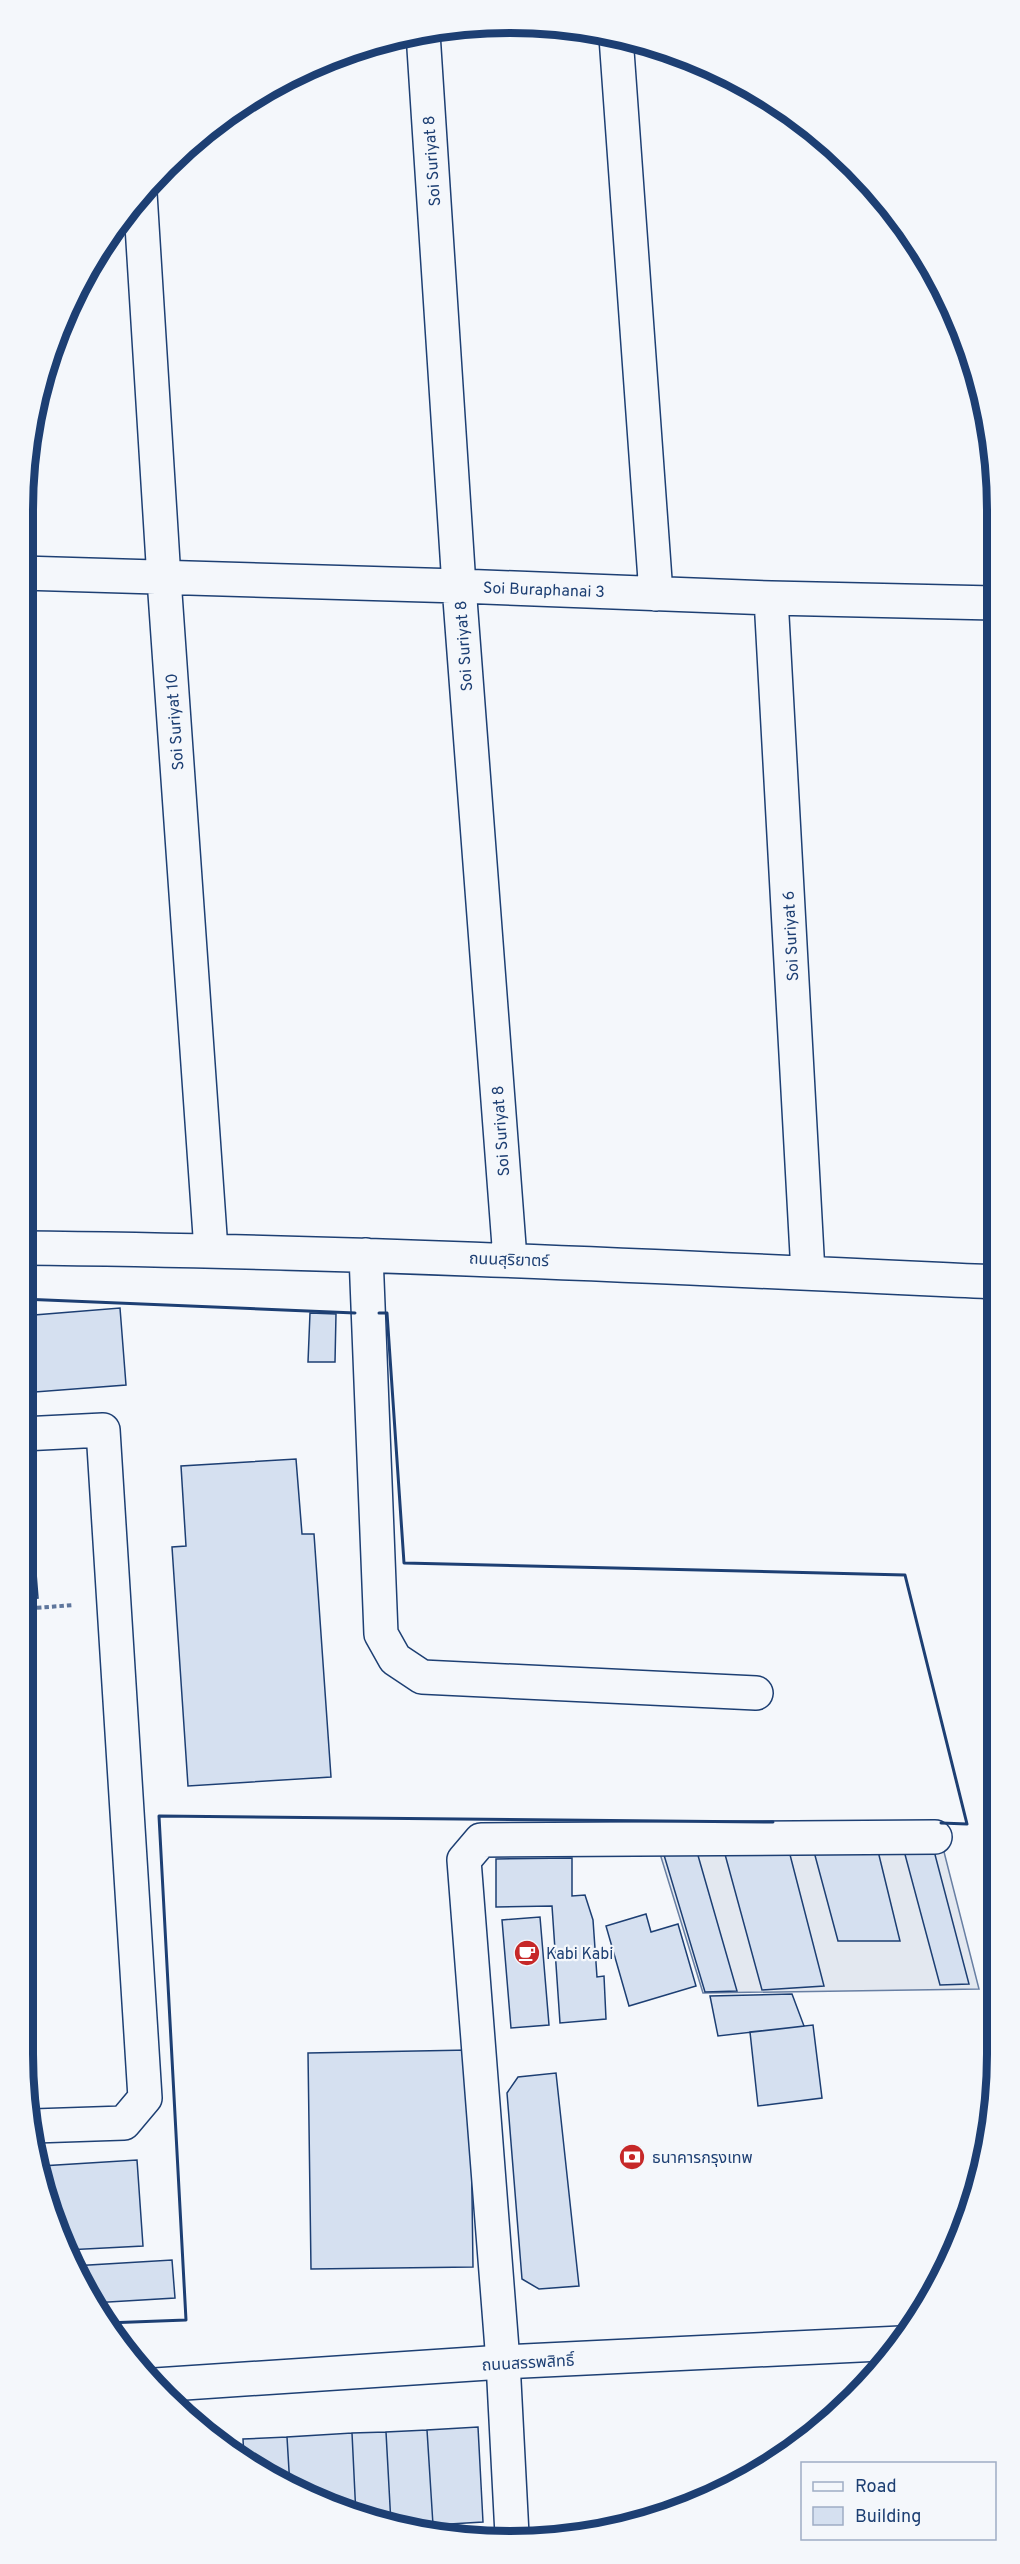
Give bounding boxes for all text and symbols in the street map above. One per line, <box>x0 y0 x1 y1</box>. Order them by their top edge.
street label: Soi Suriyat 8 <box>420 115 446 207</box>
street label: Soi Buraphanai 3 <box>483 579 605 603</box>
street label: Soi Suriyat 8 <box>452 600 478 692</box>
street label: Soi Suriyat 10 <box>163 673 189 771</box>
street label: Soi Suriyat 6 <box>780 890 804 982</box>
street label: Soi Suriyat 8 <box>489 1085 515 1177</box>
street label: ถนนสุริยาตร์ <box>469 1250 550 1272</box>
cafe icon: Kabi Kabi <box>512 1938 542 1968</box>
place label: Kabi Kabi <box>546 1945 613 1965</box>
bank icon: ธนาคารกรุงเทพ <box>617 2142 647 2172</box>
place label: ธนาคารกรุงเทพ <box>652 2149 753 2169</box>
street label: ถนนสรรพสิทธิ์ <box>481 2351 575 2376</box>
legend <box>801 2462 996 2540</box>
text: Road <box>855 2476 897 2499</box>
text: Building <box>855 2506 921 2529</box>

